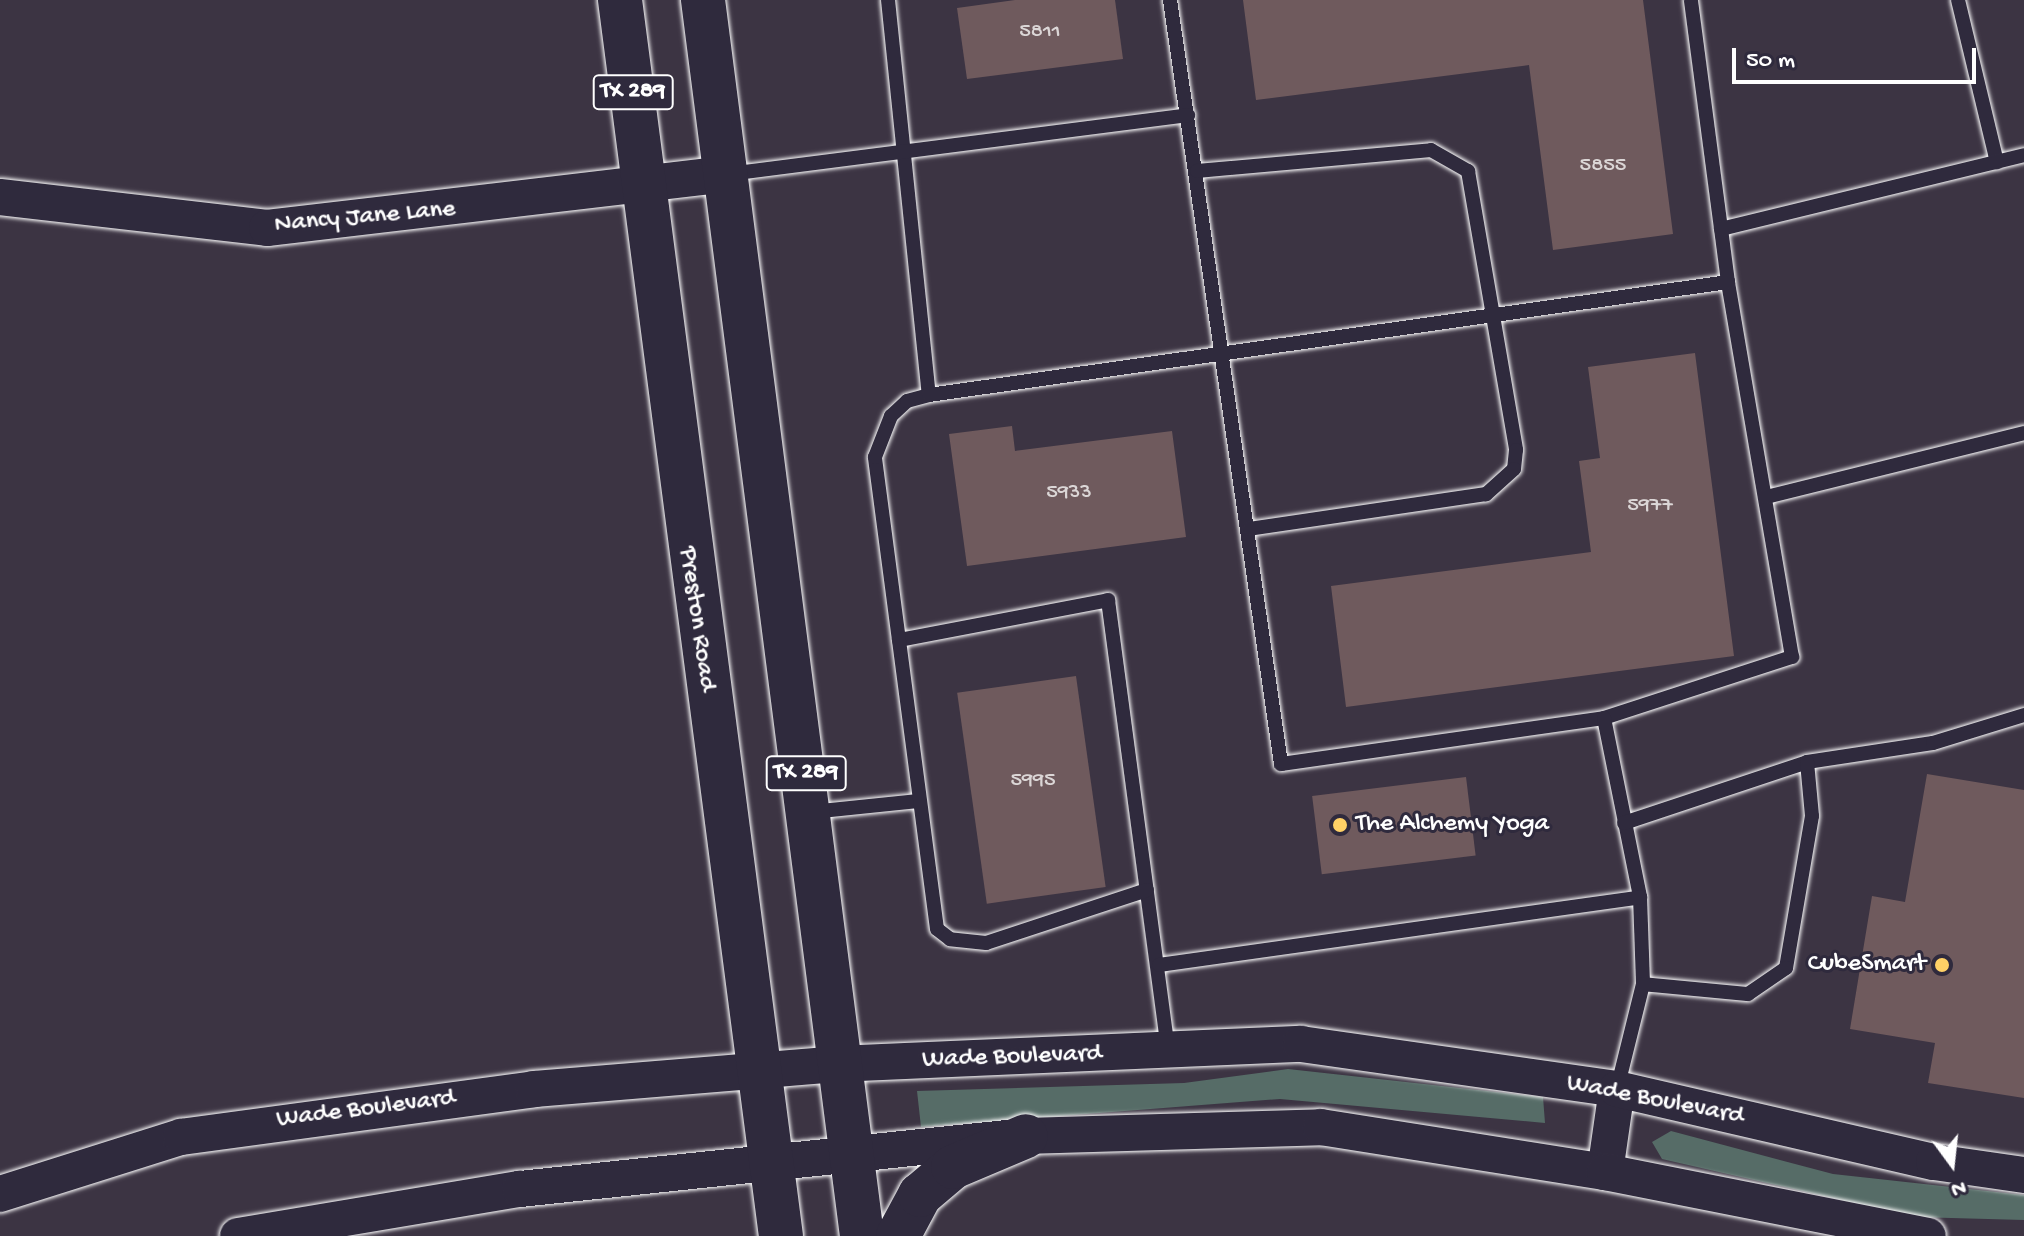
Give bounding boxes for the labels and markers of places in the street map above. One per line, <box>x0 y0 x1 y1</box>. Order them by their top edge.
place label: The Alchemy Yoga <box>1356 809 1549 841</box>
marker: The Alchemy Yoga <box>1331 816 1349 834</box>
place label: CubeSmart <box>1808 949 1926 981</box>
marker: CubeSmart <box>1933 956 1951 974</box>

